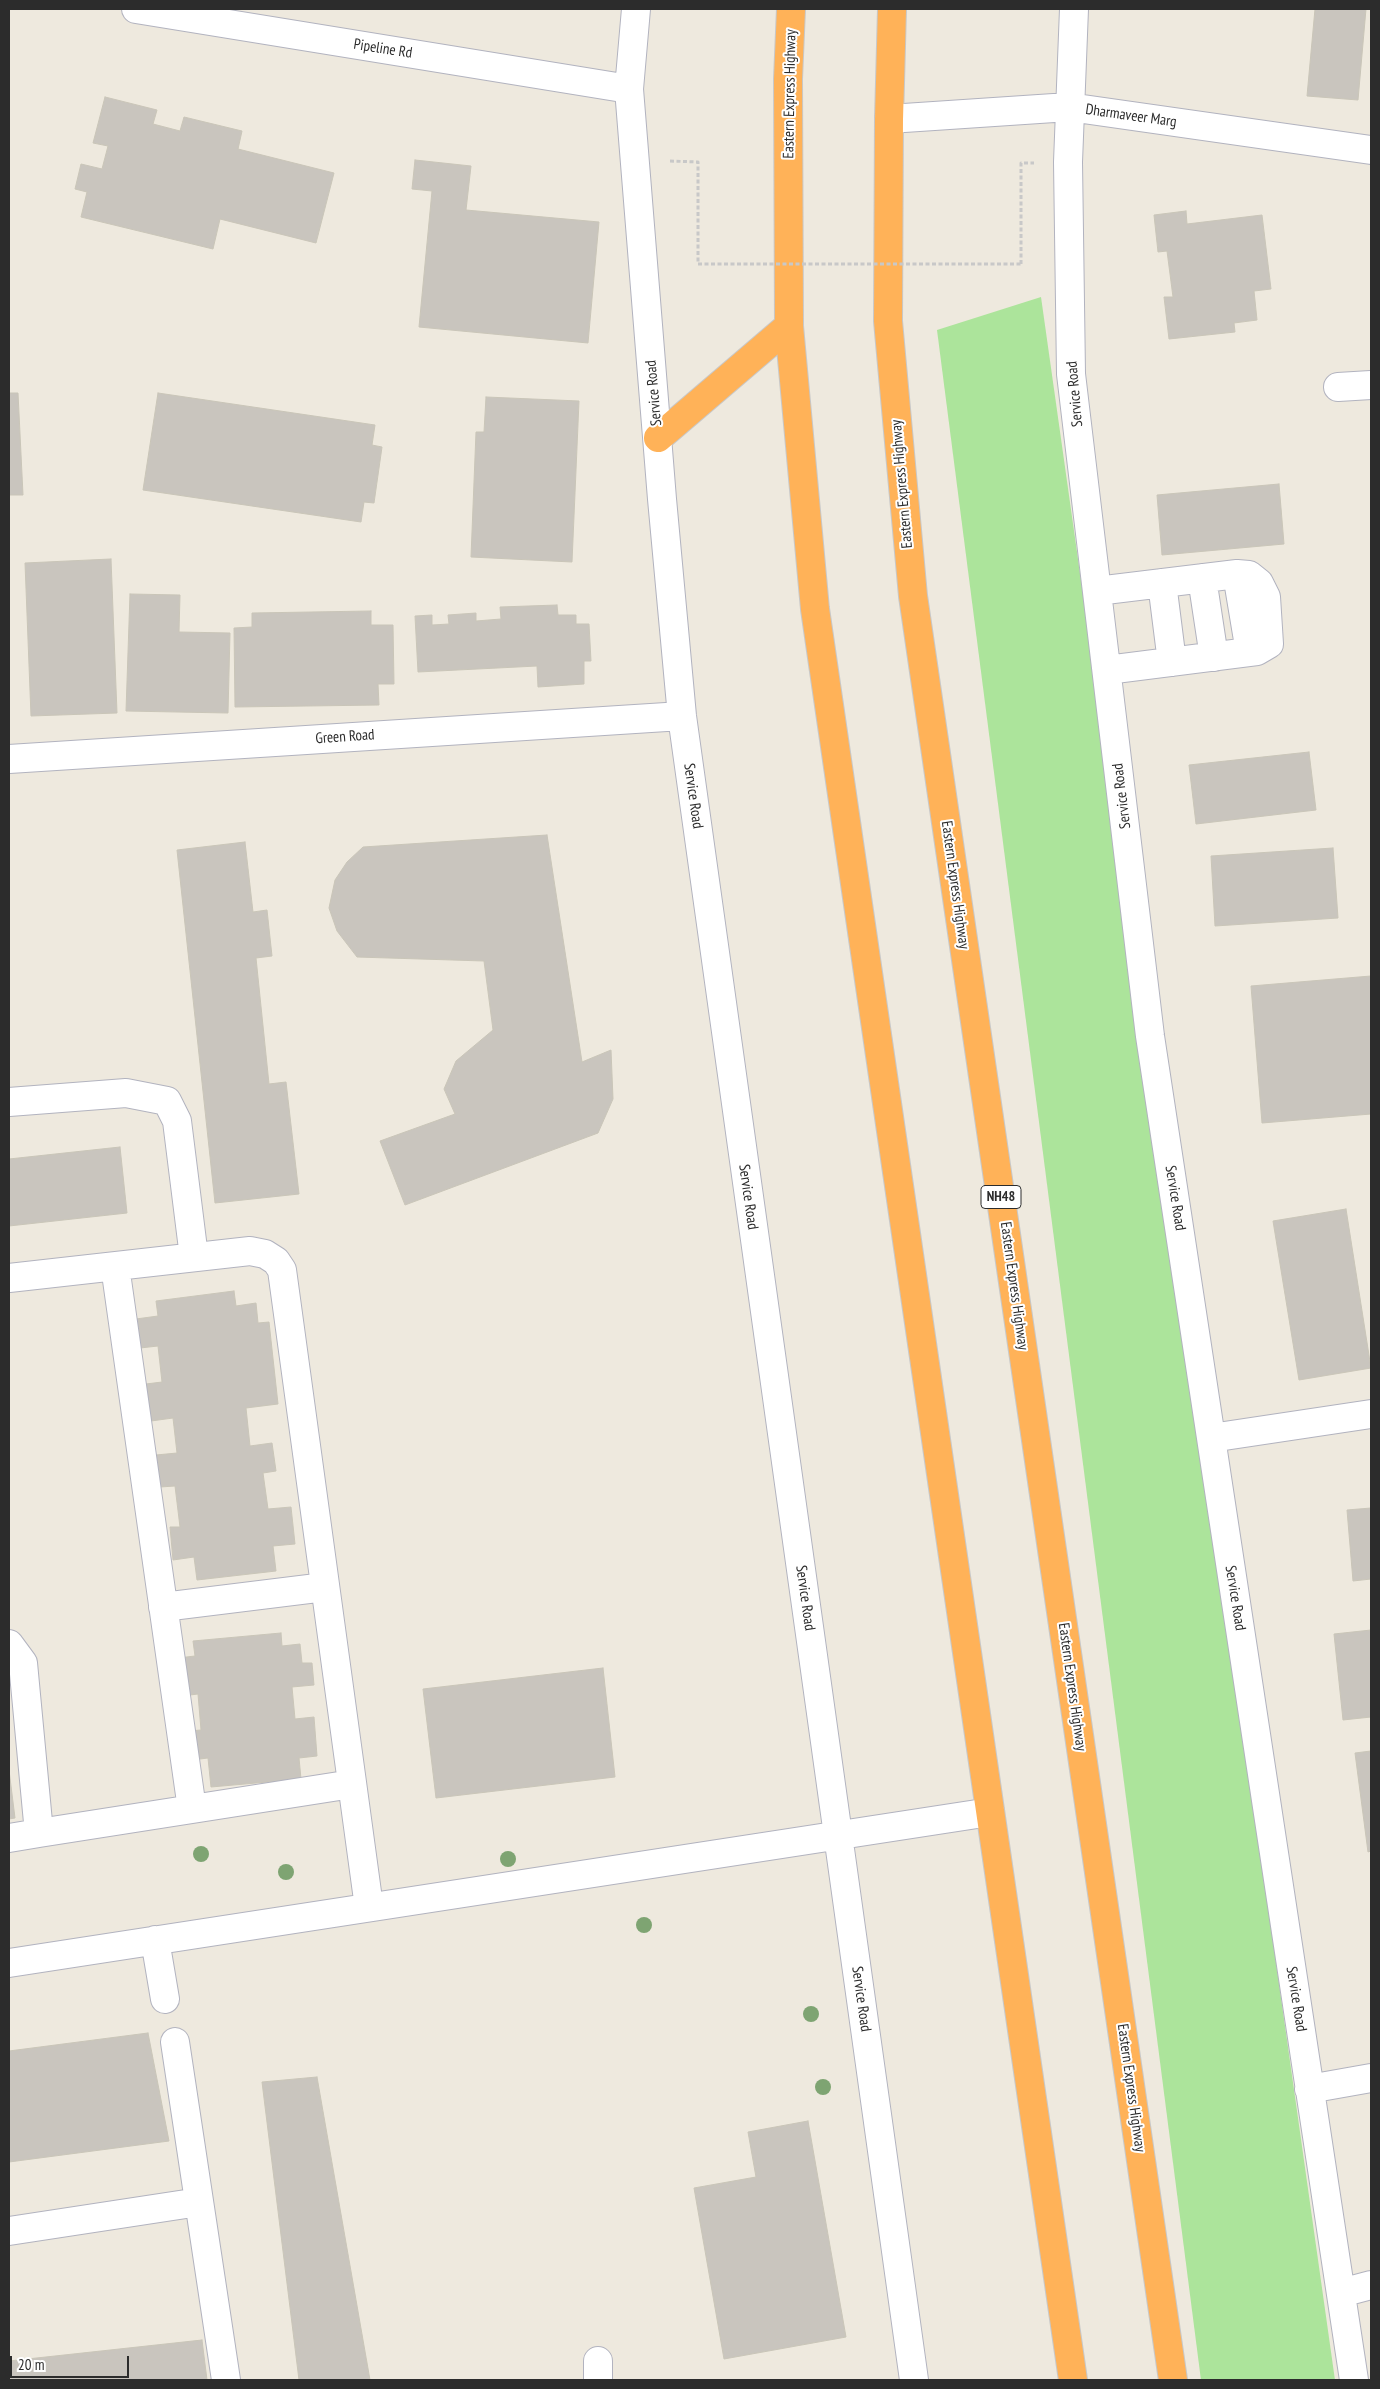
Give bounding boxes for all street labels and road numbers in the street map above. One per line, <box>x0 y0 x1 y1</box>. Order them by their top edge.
street label: Eastern Express Highway <box>780 29 800 159</box>
street label: Pipeline Rd <box>352 35 414 63</box>
street label: Dharmaveer Marg <box>1084 101 1178 131</box>
street label: Service Road <box>642 359 666 427</box>
street label: Service Road <box>1063 360 1087 428</box>
street label: Eastern Express Highway <box>887 419 917 549</box>
street label: Green Road <box>315 726 375 748</box>
street label: Service Road <box>680 762 706 830</box>
street label: Service Road <box>1109 762 1135 830</box>
street label: Eastern Express Highway <box>937 820 973 950</box>
street label: Service Road <box>735 1163 761 1231</box>
street label: Service Road <box>1161 1164 1189 1232</box>
road number: NH48 <box>981 1186 1021 1208</box>
street label: Eastern Express Highway <box>996 1221 1032 1351</box>
street label: Service Road <box>792 1564 818 1632</box>
street label: Service Road <box>1221 1564 1249 1632</box>
street label: Eastern Express Highway <box>1054 1622 1090 1752</box>
street label: Service Road <box>848 1965 874 2033</box>
street label: Service Road <box>1282 1965 1310 2033</box>
street label: Eastern Express Highway <box>1113 2023 1149 2153</box>

